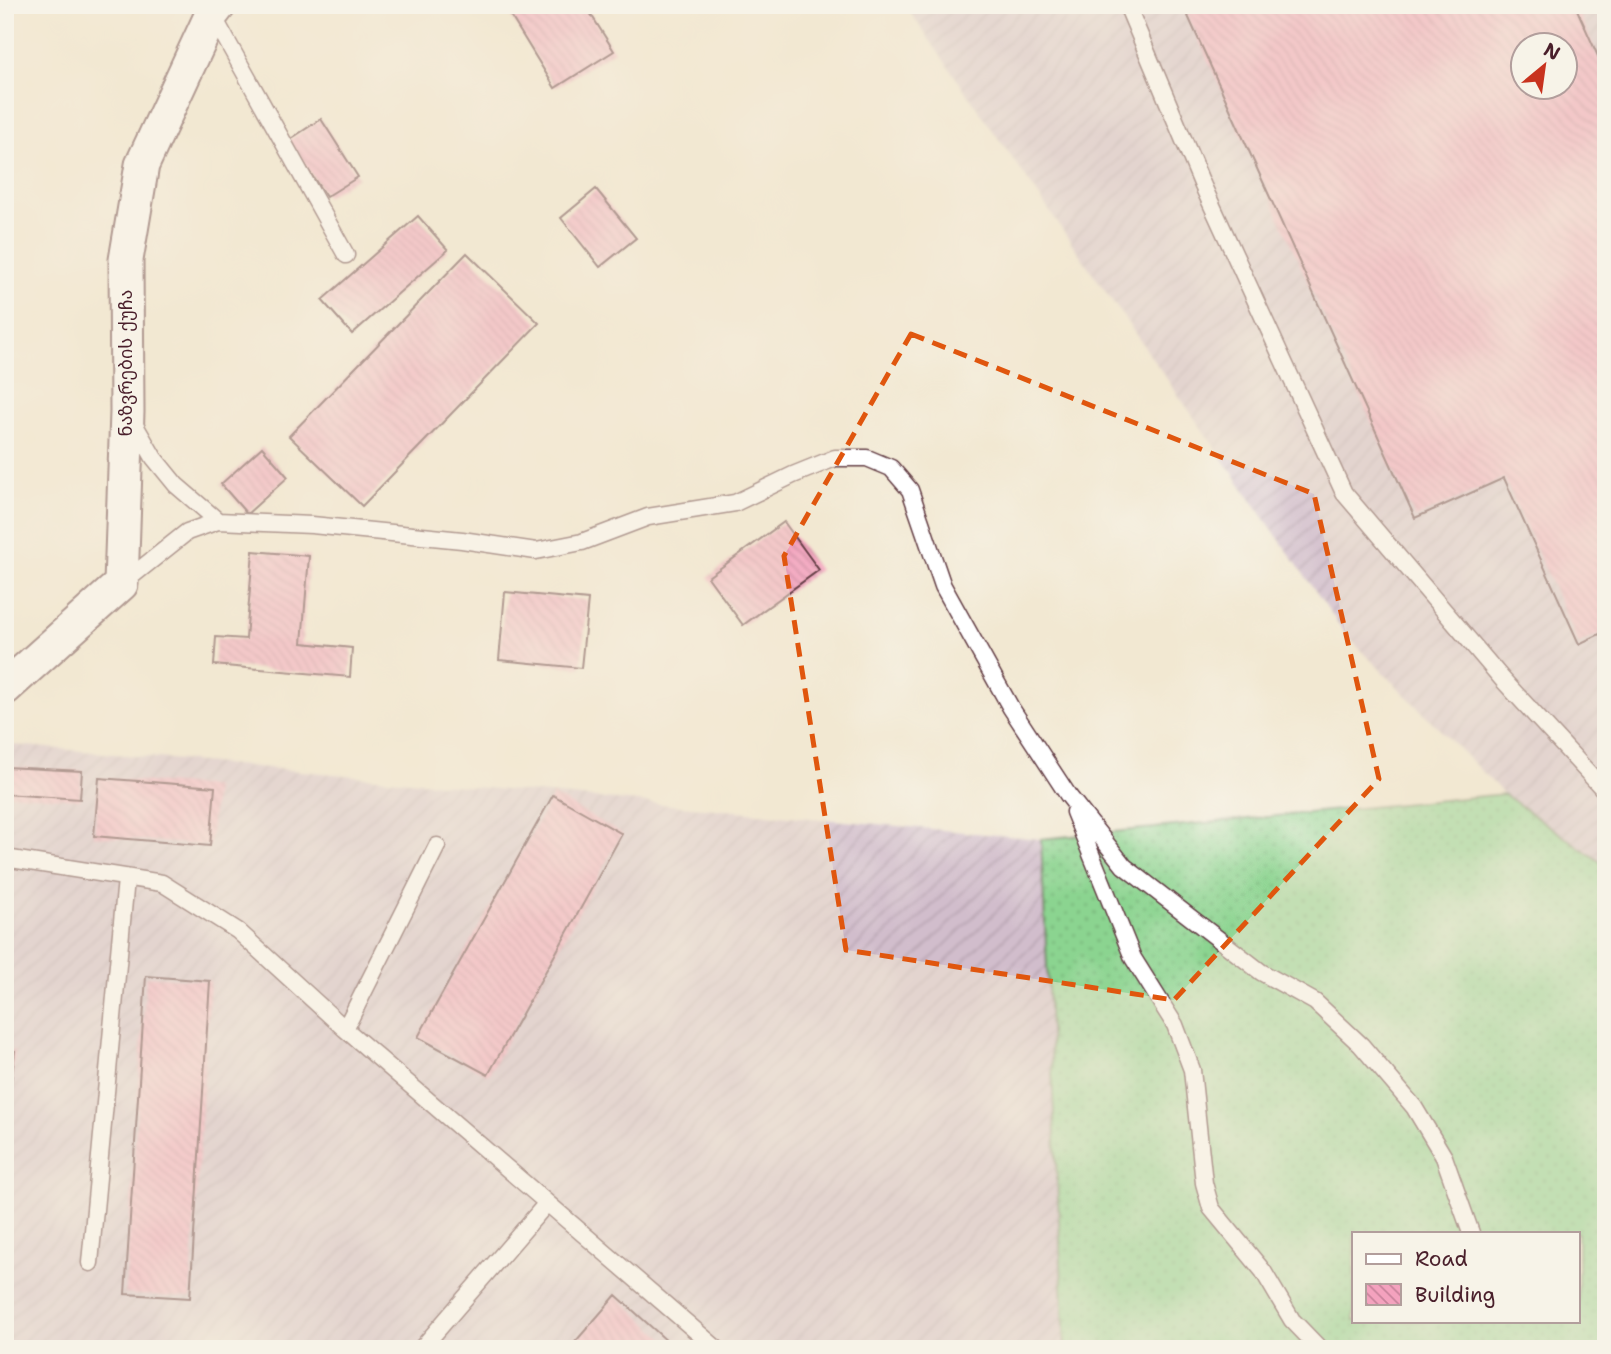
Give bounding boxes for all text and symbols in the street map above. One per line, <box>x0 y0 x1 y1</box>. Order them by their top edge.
north arrow <box>1510 32 1580 102</box>
text: N <box>1539 37 1565 66</box>
street label: ნაზვრების ქუჩა <box>114 290 138 436</box>
legend <box>1352 1232 1580 1322</box>
text: Road <box>1415 1245 1468 1273</box>
text: Building <box>1415 1281 1495 1309</box>

